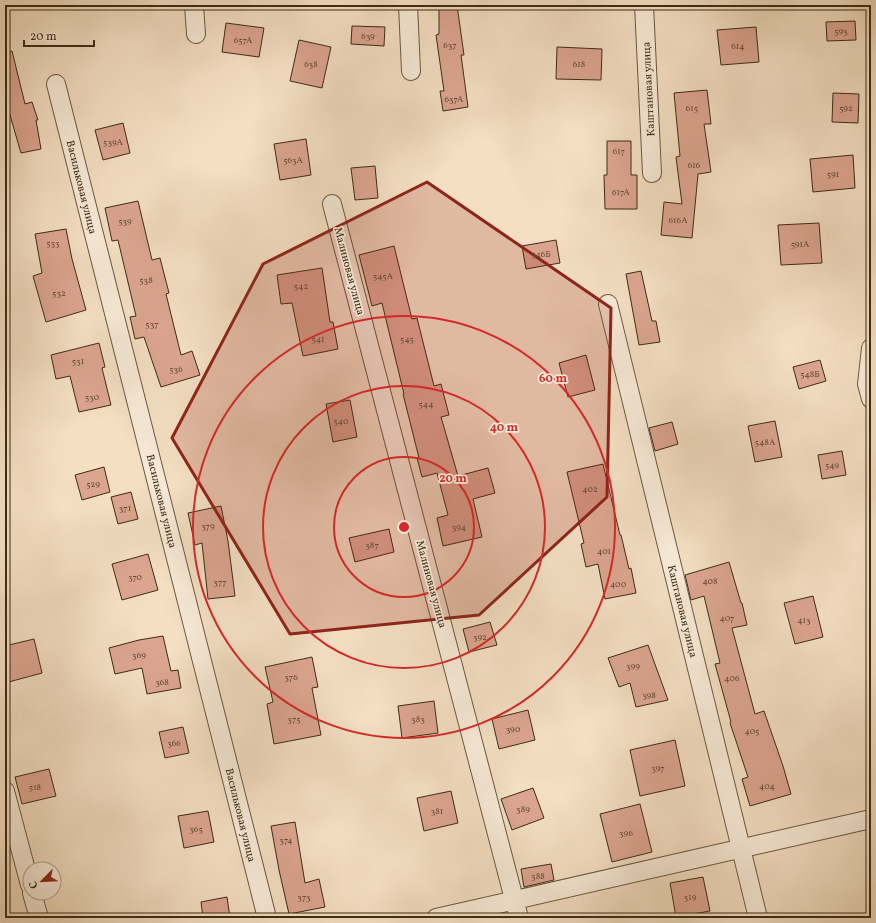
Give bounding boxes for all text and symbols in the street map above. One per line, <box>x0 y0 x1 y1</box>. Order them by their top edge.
scale bar <box>24 22 94 48</box>
house number: 593 <box>834 25 848 38</box>
text: 20 m <box>30 29 57 45</box>
house number: 639 <box>361 30 375 43</box>
house number: 657А <box>234 34 253 47</box>
house number: 637 <box>443 39 457 52</box>
house number: 614 <box>731 40 745 53</box>
street label: Каштановая улица <box>639 41 659 137</box>
house number: 638 <box>304 58 318 71</box>
house number: 618 <box>573 58 586 71</box>
house number: 637А <box>445 93 464 106</box>
house number: 615 <box>686 102 698 115</box>
house number: 592 <box>839 102 853 115</box>
house number: 539А <box>103 136 124 149</box>
street label: Васильковая улица <box>62 139 100 236</box>
house number: 617 <box>613 145 625 158</box>
house number: 563А <box>283 154 304 167</box>
house number: 616 <box>688 159 701 172</box>
house number: 591 <box>827 168 839 181</box>
house number: 617А <box>612 186 631 199</box>
house number: 616А <box>669 214 688 227</box>
house number: 539 <box>118 215 132 228</box>
street label: Малиновая улица <box>330 226 368 317</box>
house number: 533 <box>46 237 60 250</box>
house number: 591А <box>791 238 810 251</box>
house number: 546Б <box>531 248 551 261</box>
house number: 545А <box>373 270 394 283</box>
house number: 538 <box>139 274 153 287</box>
house number: 542 <box>294 280 308 293</box>
house number: 532 <box>52 287 66 300</box>
house number: 537 <box>145 318 159 331</box>
house number: 541 <box>311 333 325 346</box>
house number: 545 <box>400 333 414 346</box>
house number: 531 <box>72 355 84 368</box>
house number: 536 <box>169 363 183 376</box>
house number: 548Б <box>800 368 820 381</box>
text: 60 m <box>539 371 567 387</box>
house number: 530 <box>85 391 100 404</box>
house number: 544 <box>418 398 434 411</box>
house number: 540 <box>334 415 349 428</box>
text: 40 m <box>490 420 519 436</box>
house number: 548А <box>755 436 776 449</box>
street label: Васильковая улица <box>142 453 180 550</box>
house number: 549 <box>825 459 839 472</box>
text: 20 m <box>439 471 467 487</box>
house number: 529 <box>86 478 100 491</box>
house number: 402 <box>582 483 598 496</box>
house number: 371 <box>119 502 131 515</box>
house number: 379 <box>201 520 215 533</box>
centre of rings <box>397 520 411 534</box>
house number: 394 <box>452 521 466 534</box>
house number: 387 <box>365 539 379 552</box>
street label: Малиновая улица <box>412 539 450 630</box>
house number: 401 <box>597 545 611 558</box>
street label: Каштановая улица <box>663 564 700 660</box>
house number: 370 <box>128 571 143 584</box>
house number: 408 <box>702 575 718 588</box>
house number: 377 <box>213 576 227 589</box>
house number: 400 <box>610 578 627 591</box>
house number: 407 <box>720 612 734 625</box>
house number: 413 <box>797 614 811 627</box>
house number: 392 <box>473 631 487 644</box>
house number: 369 <box>132 649 146 662</box>
house number: 399 <box>626 660 640 673</box>
house number: 376 <box>284 671 298 684</box>
house number: 406 <box>724 672 740 685</box>
house number: 368 <box>155 676 169 689</box>
house number: 398 <box>642 689 656 702</box>
house number: 375 <box>287 713 301 726</box>
house number: 383 <box>411 713 425 726</box>
house number: 390 <box>506 723 521 736</box>
house number: 405 <box>745 725 759 738</box>
house number: 366 <box>167 737 181 750</box>
house number: 397 <box>651 762 665 775</box>
street label: Васильковая улица <box>221 767 259 864</box>
house number: 404 <box>759 780 775 793</box>
house number: 518 <box>29 781 42 794</box>
house number: 389 <box>516 803 530 816</box>
house number: 381 <box>431 805 443 818</box>
house number: 365 <box>189 823 203 836</box>
house number: 396 <box>619 827 633 840</box>
house number: 374 <box>279 834 293 847</box>
north arrow <box>22 861 62 901</box>
house number: 388 <box>531 870 545 883</box>
text: С <box>26 878 43 891</box>
house number: 373 <box>297 891 311 904</box>
house number: 319 <box>684 891 697 904</box>

